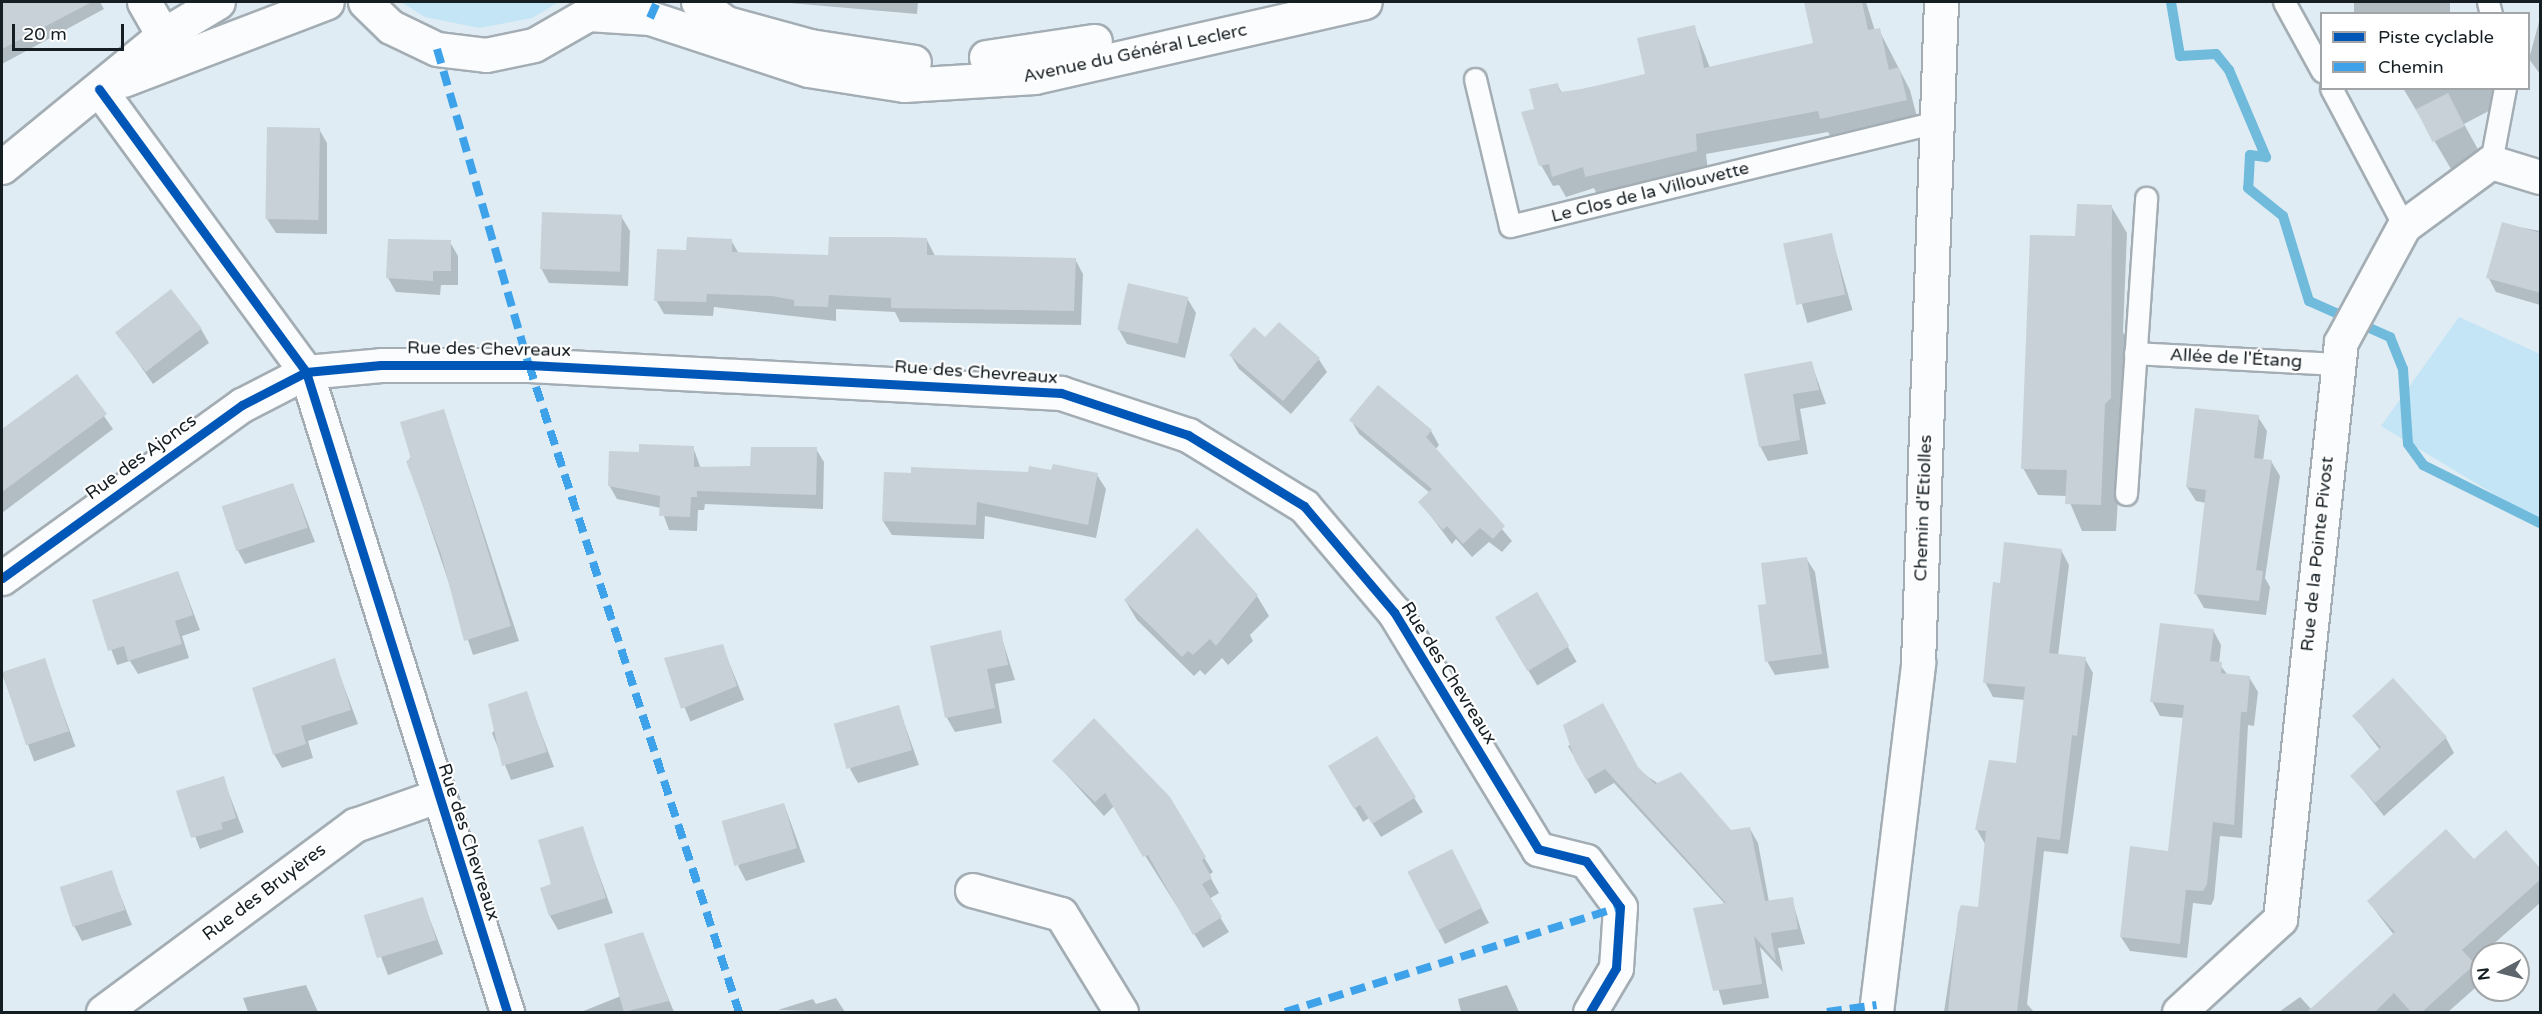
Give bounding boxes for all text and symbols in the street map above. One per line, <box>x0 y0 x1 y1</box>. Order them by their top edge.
scale bar <box>15 12 128 50</box>
legend <box>2320 12 2530 90</box>
street label: Avenue du Général Leclerc <box>1021 19 1249 87</box>
text: 20 m <box>23 23 67 45</box>
text: Piste cyclable <box>2378 26 2494 48</box>
text: Chemin <box>2378 56 2444 78</box>
street label: Le Clos de la Villouvette <box>1549 157 1751 227</box>
street label: Rue des Chevreaux <box>407 337 571 361</box>
street label: Allée de l'Étang <box>2169 344 2303 372</box>
street label: Rue des Chevreaux <box>893 356 1059 388</box>
street label: Rue des Ajoncs <box>81 410 201 504</box>
street label: Chemin d'Etiolles <box>1910 434 1936 582</box>
street label: Rue de la Pointe Pivost <box>2296 455 2338 653</box>
street label: Rue des Chevreaux <box>1396 598 1502 748</box>
street label: Rue des Chevreaux <box>433 761 505 923</box>
street label: Rue des Bruyères <box>198 839 330 945</box>
north arrow <box>2470 942 2530 1002</box>
text: N <box>2473 966 2495 982</box>

